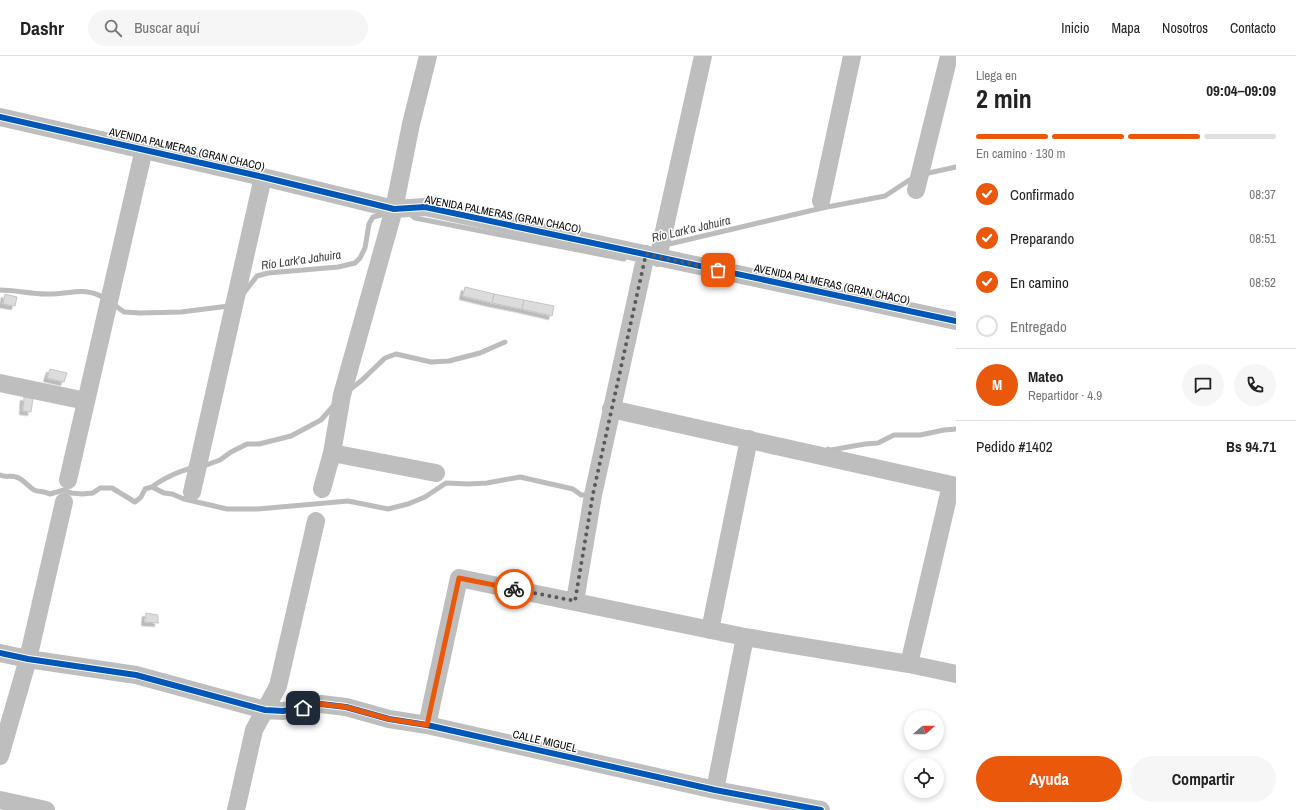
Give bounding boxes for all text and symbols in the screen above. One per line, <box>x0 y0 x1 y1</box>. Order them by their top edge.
search box <box>88 10 368 46</box>
text: Dashr <box>20 15 64 41</box>
icon: search <box>102 17 124 39</box>
text: Buscar aquí <box>134 17 200 38</box>
text: Inicio <box>1061 19 1089 37</box>
text: Mapa <box>1111 19 1140 37</box>
text: Nosotros <box>1162 19 1208 37</box>
text: Contacto <box>1230 19 1276 37</box>
text: Llega en <box>976 67 1017 84</box>
text: 09:04–09:09 <box>1206 80 1276 101</box>
text: 2 min <box>976 81 1032 116</box>
street label: AVENIDA PALMERAS (GRAN CHACO) <box>107 124 266 174</box>
text: En camino · 130 m <box>976 145 1065 162</box>
icon: check <box>976 183 998 205</box>
text: Confirmado <box>1010 184 1074 205</box>
text: 08:37 <box>1249 186 1276 203</box>
street label: AVENIDA PALMERAS (GRAN CHACO) <box>423 192 582 236</box>
water label: Río Lark’a Jahuira <box>650 212 732 246</box>
icon: check <box>976 227 998 249</box>
text: Preparando <box>1010 228 1074 249</box>
text: 08:51 <box>1249 230 1276 247</box>
water label: Río Lark’a Jahuira <box>260 246 342 274</box>
pin <box>701 253 735 287</box>
icon: bag <box>707 259 729 281</box>
street label: AVENIDA PALMERAS (GRAN CHACO) <box>752 260 911 307</box>
icon: check <box>976 271 998 293</box>
text: En camino <box>1010 272 1069 293</box>
text: 08:52 <box>1249 274 1276 291</box>
text: Entregado <box>1010 316 1067 337</box>
button: chat <box>1182 364 1224 406</box>
button: phone <box>1234 364 1276 406</box>
text: Mateo <box>1028 366 1064 387</box>
text: M <box>992 374 1002 395</box>
text: Repartidor · 4.9 <box>1028 387 1102 404</box>
text: Pedido #1402 <box>976 436 1053 457</box>
text: Bs 94.71 <box>1226 436 1276 457</box>
courier <box>494 569 534 609</box>
icon: bike <box>503 578 525 600</box>
pin <box>286 691 320 725</box>
icon: home <box>292 697 314 719</box>
north arrow <box>904 710 944 750</box>
map controls <box>904 710 944 798</box>
street label: CALLE MIGUEL <box>511 727 579 755</box>
button: Ayuda <box>976 756 1122 802</box>
button: Compartir <box>1130 756 1276 802</box>
button: locate <box>904 758 944 798</box>

